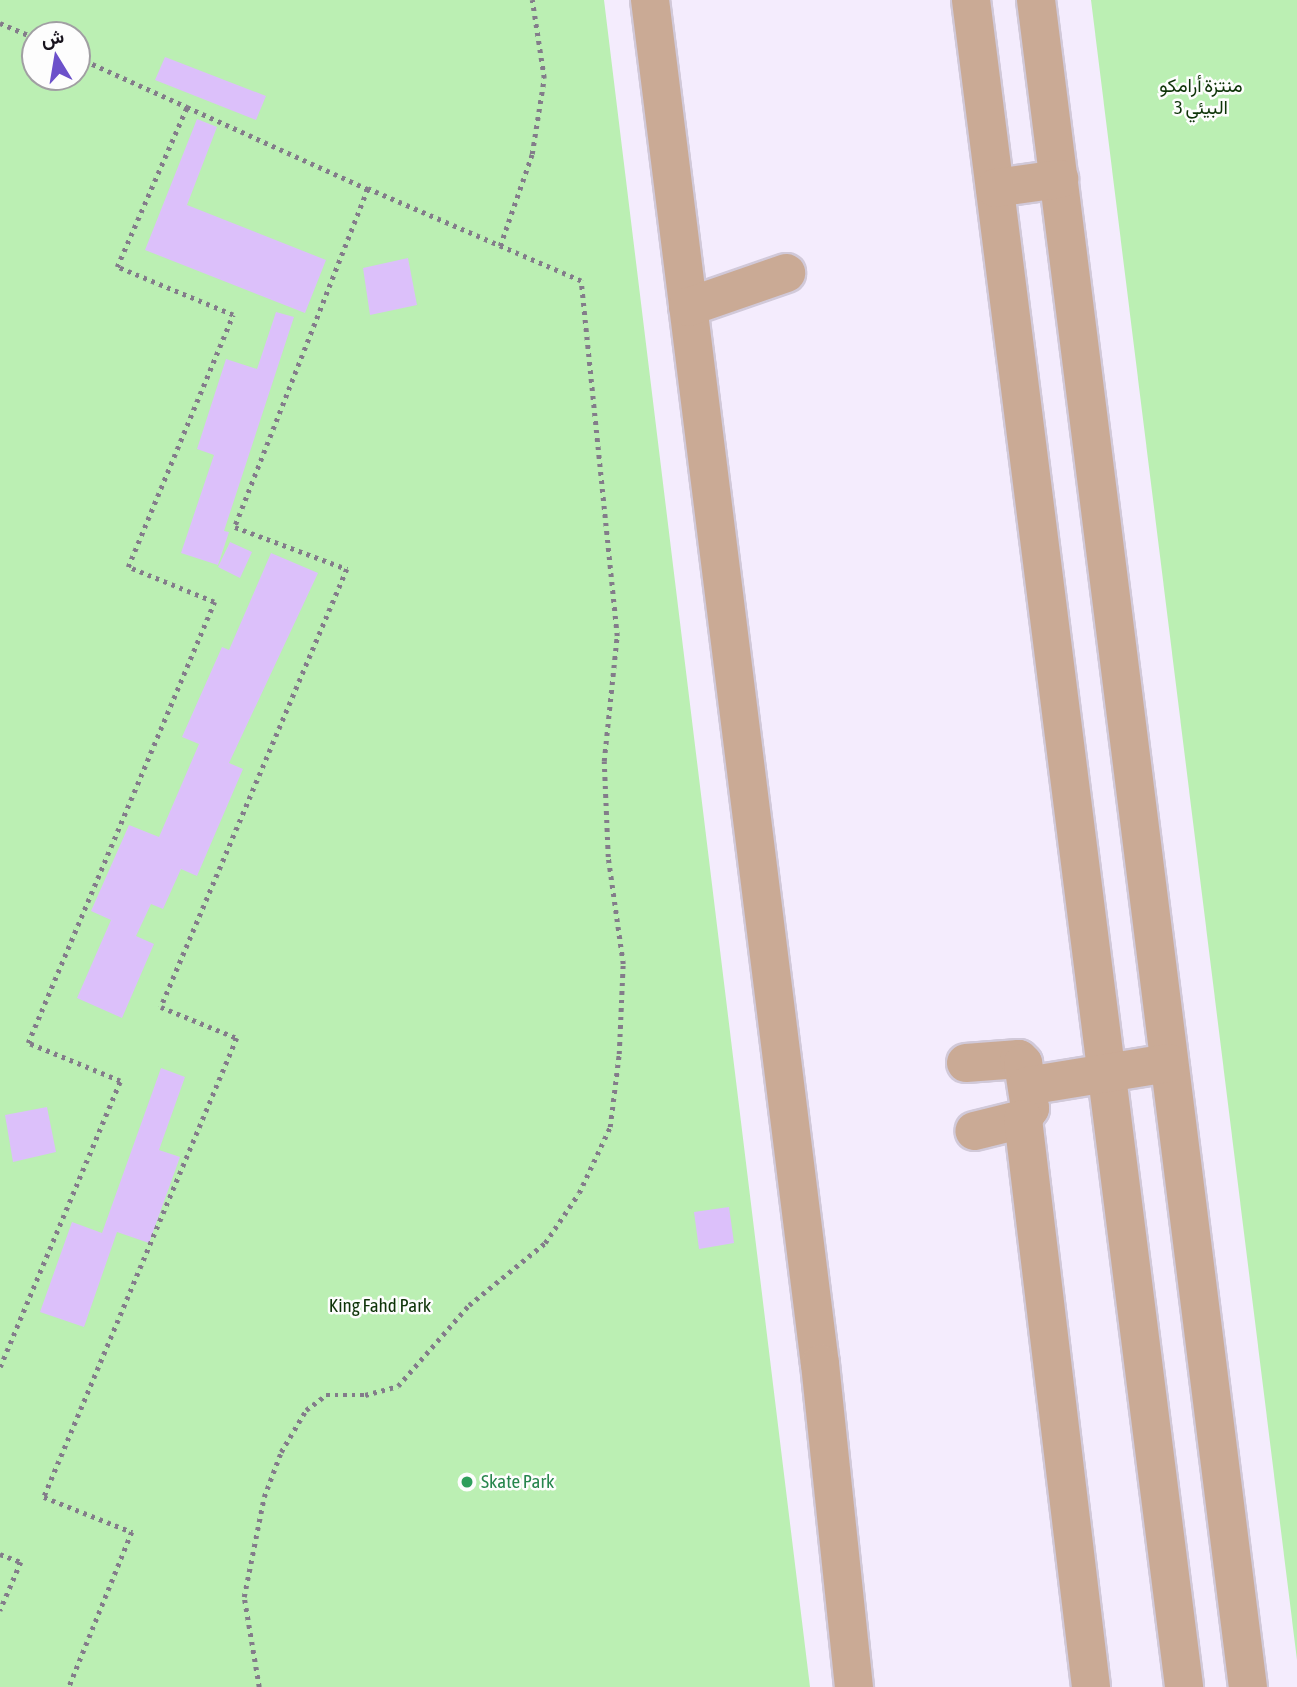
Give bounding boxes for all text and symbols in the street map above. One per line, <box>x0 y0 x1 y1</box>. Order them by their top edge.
north arrow <box>21 21 91 91</box>
text: ش <box>39 24 66 50</box>
park label: منتزة أرامكو البيئي 3 <box>1159 75 1243 119</box>
park label: King Fahd Park <box>329 1295 431 1317</box>
place label: Skate Park <box>481 1471 554 1493</box>
marker: Skate Park <box>459 1474 475 1490</box>

